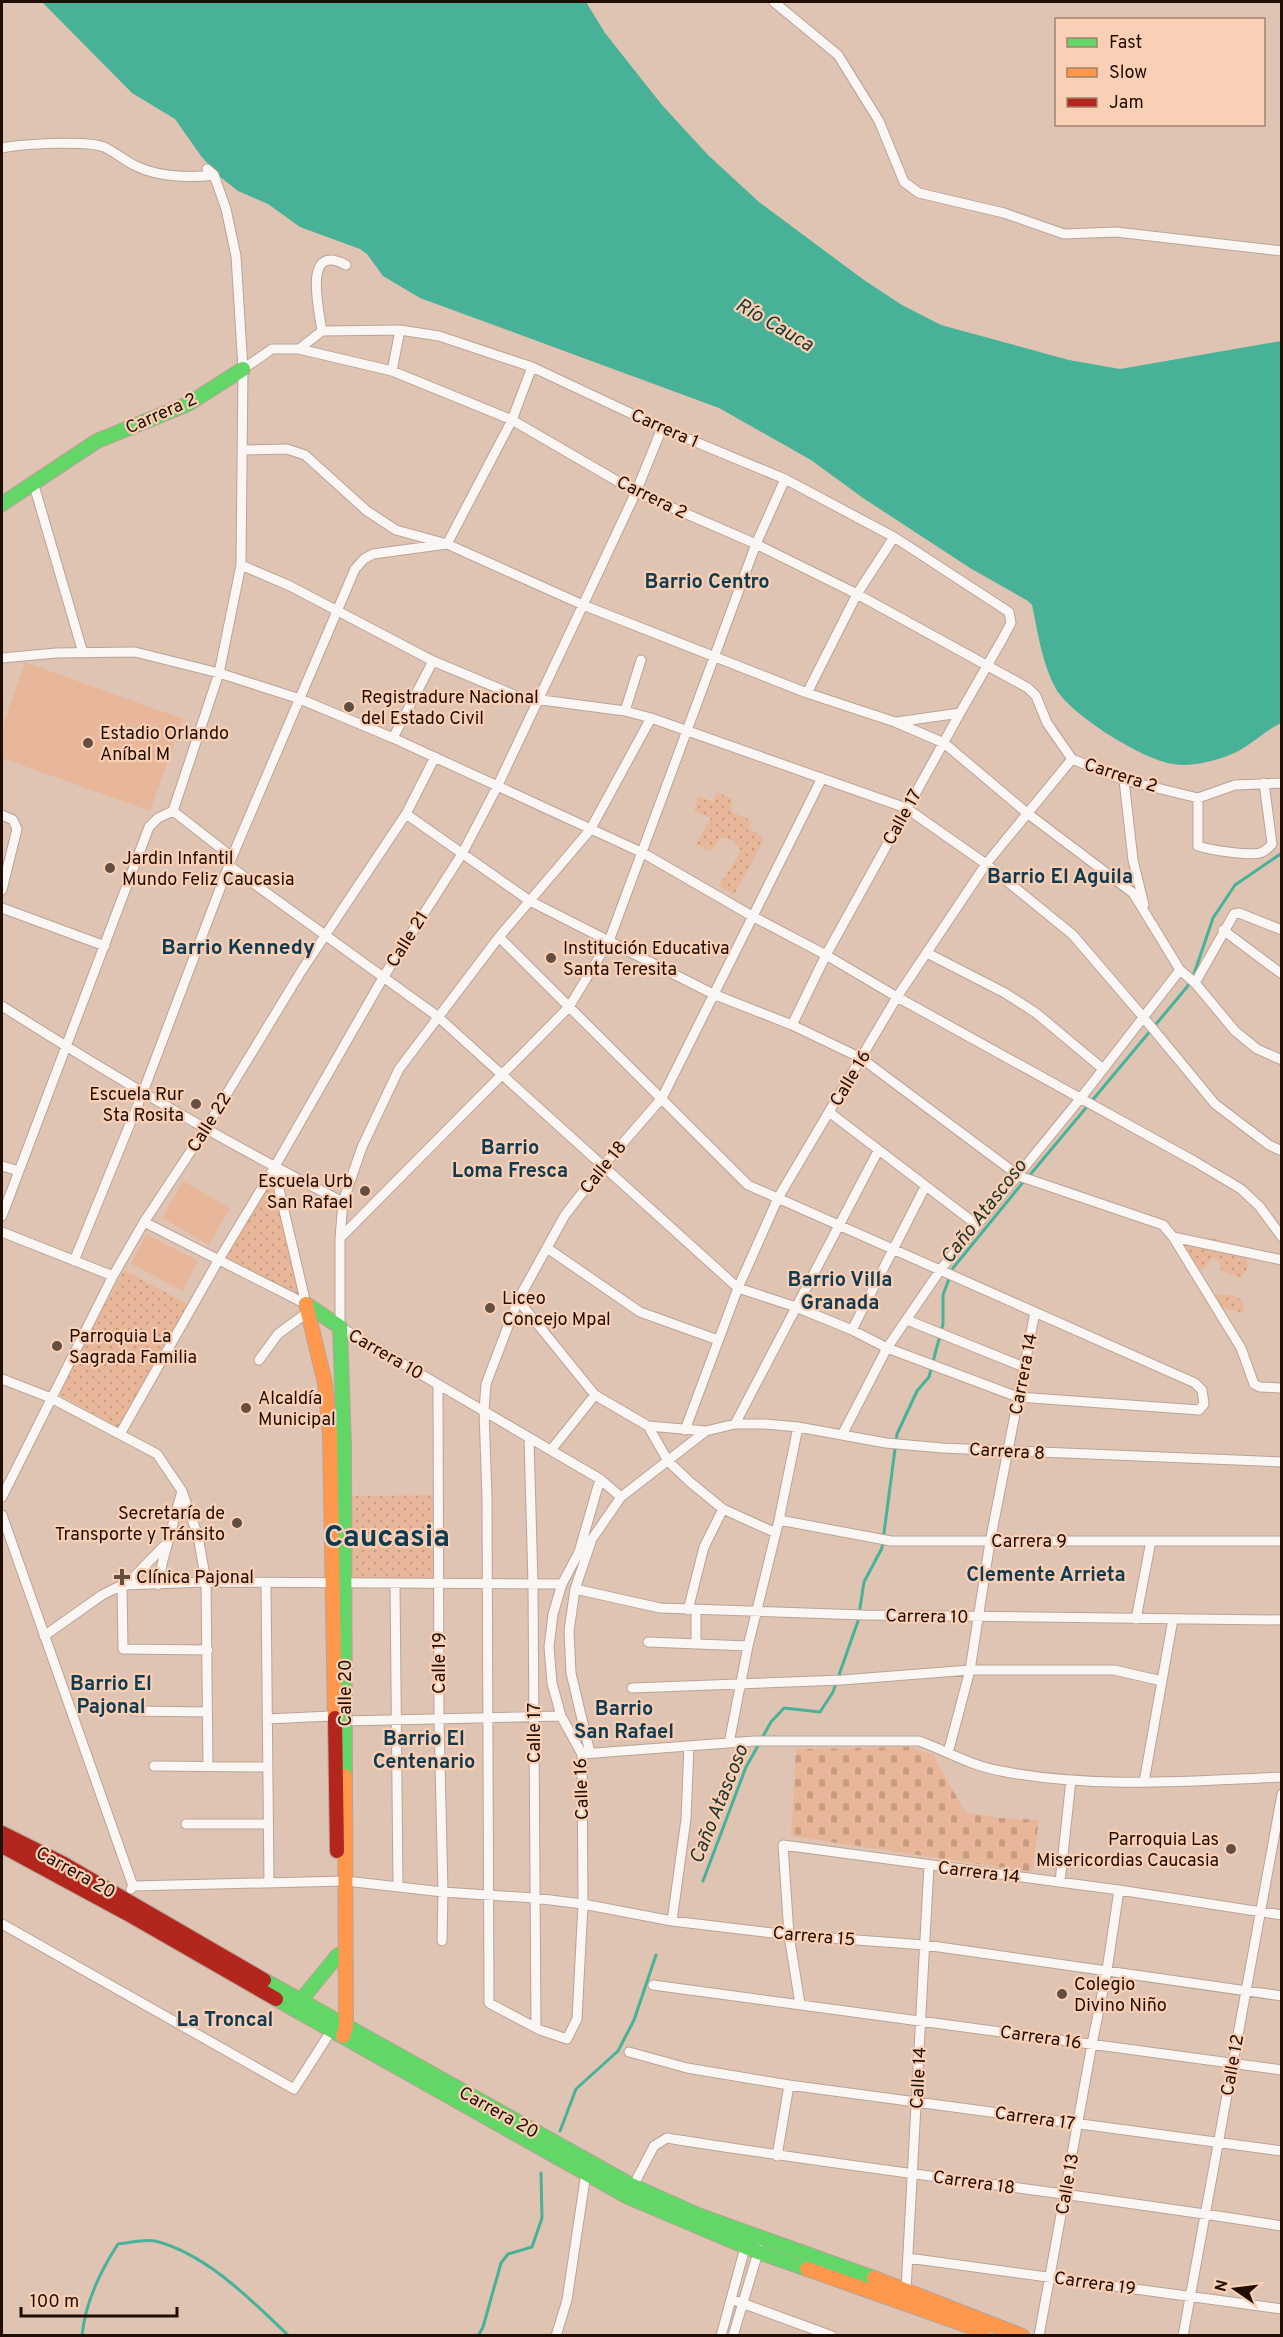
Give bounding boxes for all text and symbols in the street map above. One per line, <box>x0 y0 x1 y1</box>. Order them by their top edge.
legend <box>1055 18 1265 126</box>
text: Fast <box>1109 32 1142 55</box>
text: Slow <box>1109 62 1147 85</box>
text: Jam <box>1109 92 1144 115</box>
water label: Río Cauca <box>730 293 818 359</box>
street label: Carrera 2 <box>122 388 201 440</box>
street label: Carrera 1 <box>627 404 702 454</box>
street label: Carrera 2 <box>612 471 691 525</box>
district label: Barrio Centro <box>644 570 770 596</box>
place label: Registradure Nacional del Estado Civil <box>361 687 539 731</box>
marker: Registradure Nacional del Estado Civil <box>342 700 356 714</box>
place label: Estadio Orlando Aníbal M <box>100 723 229 767</box>
marker: Estadio Orlando Aníbal M <box>81 736 95 750</box>
street label: Carrera 2 <box>1081 754 1160 799</box>
street label: Calle 17 <box>879 786 928 850</box>
place label: Jardin Infantil Mundo Feliz Caucasia <box>122 848 294 892</box>
marker: Jardin Infantil Mundo Feliz Caucasia <box>103 861 117 875</box>
district label: Barrio El Aguila <box>987 865 1133 891</box>
street label: Calle 21 <box>382 907 435 972</box>
district label: Barrio Kennedy <box>161 935 315 962</box>
place label: Institución Educativa Santa Teresita <box>563 938 730 982</box>
marker: Institución Educativa Santa Teresita <box>544 951 558 965</box>
street label: Calle 16 <box>825 1046 877 1111</box>
place label: Escuela Rur Sta Rosita <box>89 1084 184 1128</box>
street label: Calle 22 <box>183 1089 238 1157</box>
marker: Escuela Rur Sta Rosita <box>189 1097 203 1111</box>
district label: Barrio Loma Fresca <box>452 1136 568 1185</box>
street label: Calle 18 <box>576 1137 633 1199</box>
water label: Caño Atascoso <box>936 1154 1034 1270</box>
place label: Escuela Urb San Rafael <box>258 1171 353 1215</box>
marker: Escuela Urb San Rafael <box>358 1184 372 1198</box>
district label: Barrio Villa Granada <box>788 1268 892 1317</box>
place label: Liceo Concejo Mpal <box>502 1288 611 1332</box>
marker: Liceo Concejo Mpal <box>483 1301 497 1315</box>
street label: Carrera 10 <box>343 1325 427 1386</box>
place label: Parroquia La Sagrada Familia <box>69 1326 197 1370</box>
street label: Carrera 14 <box>1005 1332 1044 1417</box>
marker: Parroquia La Sagrada Familia <box>50 1339 64 1353</box>
place label: Alcaldía Municipal <box>258 1388 336 1432</box>
marker: Alcaldía Municipal <box>239 1401 253 1415</box>
street label: Carrera 8 <box>968 1439 1045 1466</box>
place label: Secretaría de Transporte y Tránsito <box>55 1503 225 1547</box>
marker: Secretaría de Transporte y Tránsito <box>230 1516 244 1530</box>
district label: Caucasia <box>324 1520 450 1557</box>
street label: Carrera 9 <box>991 1531 1067 1554</box>
district label: Clemente Arrieta <box>966 1563 1126 1589</box>
place label: Clínica Pajonal <box>136 1567 254 1590</box>
marker: Clínica Pajonal <box>113 1568 131 1586</box>
street label: Carrera 10 <box>885 1605 969 1630</box>
street label: Calle 19 <box>429 1632 452 1694</box>
street label: Calle 20 <box>335 1659 358 1727</box>
district label: Barrio El Pajonal <box>70 1672 152 1721</box>
district label: Barrio San Rafael <box>574 1697 674 1746</box>
street label: Calle 17 <box>524 1703 547 1763</box>
district label: Barrio El Centenario <box>373 1727 475 1776</box>
water label: Caño Atascoso <box>684 1741 756 1868</box>
street label: Calle 16 <box>570 1758 595 1820</box>
place label: Parroquia Las Misericordias Caucasia <box>1036 1829 1219 1873</box>
street label: Carrera 20 <box>31 1842 119 1905</box>
marker: Parroquia Las Misericordias Caucasia <box>1224 1842 1238 1856</box>
street label: Carrera 14 <box>936 1857 1021 1890</box>
street label: Carrera 15 <box>772 1922 856 1953</box>
place label: Colegio Divino Niño <box>1074 1974 1167 2018</box>
marker: Colegio Divino Niño <box>1055 1987 1069 2001</box>
district label: La Troncal <box>177 2008 273 2034</box>
street label: Carrera 16 <box>998 2021 1083 2056</box>
street label: Calle 12 <box>1217 2033 1250 2098</box>
street label: Calle 14 <box>906 2047 933 2110</box>
street label: Carrera 20 <box>454 2082 542 2145</box>
street label: Carrera 17 <box>993 2102 1077 2137</box>
street label: Calle 13 <box>1052 2152 1085 2217</box>
street label: Carrera 18 <box>931 2166 1016 2201</box>
north arrow <box>1205 2259 1265 2319</box>
street label: Carrera 19 <box>1052 2267 1137 2302</box>
text: N <box>1211 2278 1233 2294</box>
scale bar <box>21 2280 177 2318</box>
text: 100 m <box>30 2291 79 2314</box>

